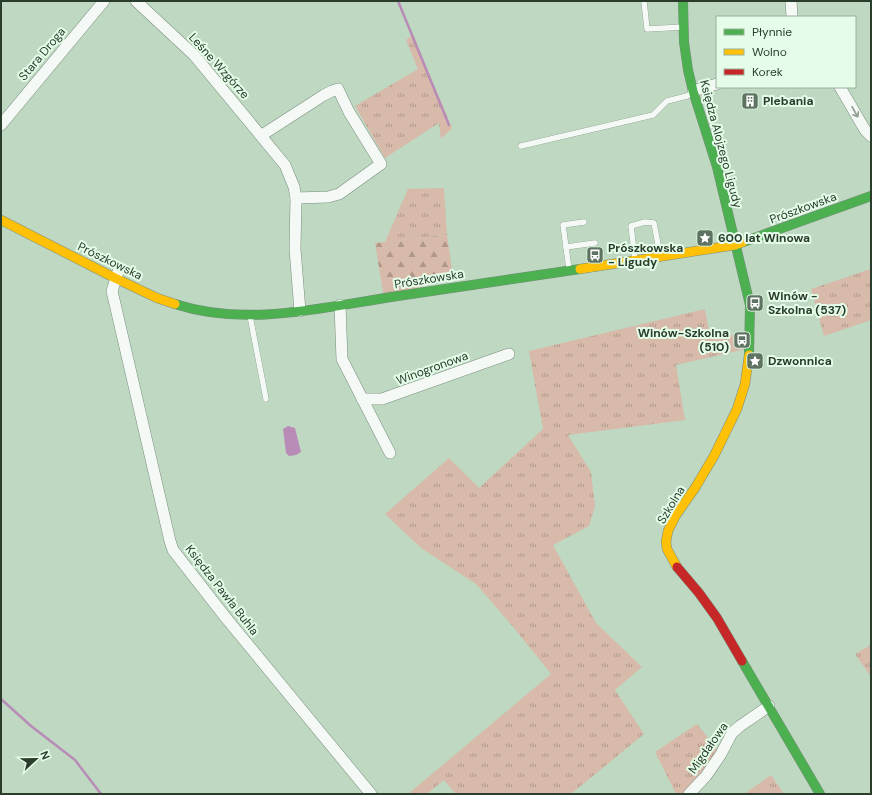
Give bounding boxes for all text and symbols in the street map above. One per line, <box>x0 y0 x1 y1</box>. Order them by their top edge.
legend <box>716 16 856 88</box>
street label: Stara Droga <box>15 24 69 84</box>
text: Płynnie <box>752 24 792 40</box>
street label: Leśne Wzgórze <box>185 30 253 102</box>
text: Wolno <box>752 44 787 60</box>
text: Korek <box>752 64 783 80</box>
street label: Księdza Alojzego Ligudy <box>696 78 746 210</box>
building icon: Plebania <box>740 91 760 111</box>
place label: Plebania <box>763 93 813 109</box>
one-way arrow <box>851 106 859 118</box>
street label: Prószkowska <box>767 189 839 227</box>
place icon: 600 lat Winowa <box>695 228 715 248</box>
place label: 600 lat Winowa <box>718 230 810 246</box>
street label: Prószkowska <box>75 238 145 284</box>
place label: Prószkowska - Ligudy <box>608 240 683 270</box>
bus stop icon: Prószkowska - Ligudy <box>585 245 605 265</box>
street label: Prószkowska <box>393 266 465 292</box>
place label: Winów - Szkolna (537) <box>768 288 846 318</box>
bus stop icon: Winów - Szkolna (537) <box>745 293 765 313</box>
place label: Winów-Szkolna (510) <box>638 325 729 355</box>
bus stop icon: Winów-Szkolna (510) <box>732 330 752 350</box>
street label: Winogronowa <box>394 348 470 388</box>
place icon: Dzwonnica <box>745 351 765 371</box>
place label: Dzwonnica <box>768 353 832 369</box>
street label: Szkolna <box>654 483 688 527</box>
street label: Księdza Pawła Buhla <box>182 542 262 638</box>
street label: Migdałowa <box>685 719 731 777</box>
north arrow <box>16 739 56 779</box>
text: N <box>37 749 53 762</box>

